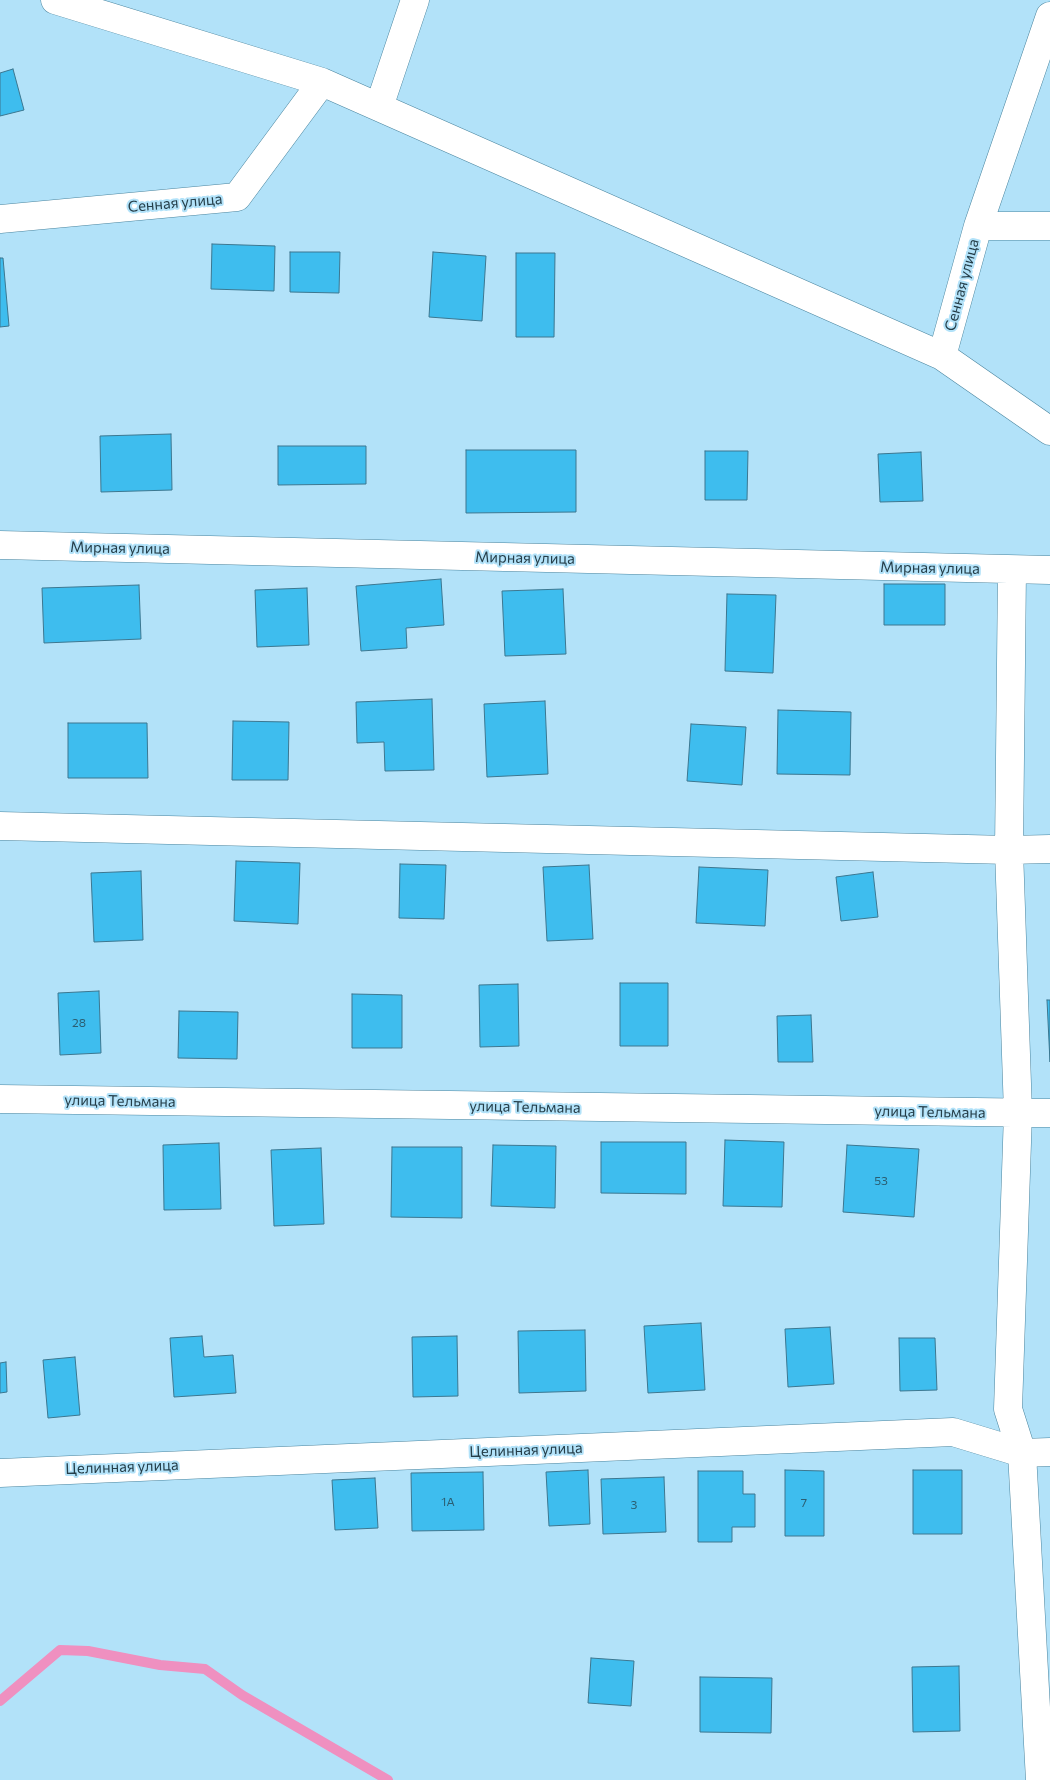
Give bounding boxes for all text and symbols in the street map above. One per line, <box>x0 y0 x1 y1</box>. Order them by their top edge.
street label: Сенная улица <box>127 190 223 216</box>
street label: Сенная улица <box>941 237 983 333</box>
street label: Мирная улица <box>70 538 170 558</box>
street label: Мирная улица <box>475 548 575 568</box>
street label: Мирная улица <box>880 558 980 578</box>
house number: 28 <box>72 1016 86 1030</box>
street label: улица Тельмана <box>64 1091 176 1111</box>
street label: улица Тельмана <box>469 1097 581 1117</box>
street label: улица Тельмана <box>874 1102 986 1122</box>
house number: 53 <box>874 1174 888 1188</box>
street label: Целинная улица <box>469 1439 583 1461</box>
street label: Целинная улица <box>65 1456 179 1478</box>
house number: 1А <box>441 1495 455 1509</box>
house number: 7 <box>801 1496 807 1510</box>
house number: 3 <box>631 1498 637 1512</box>

